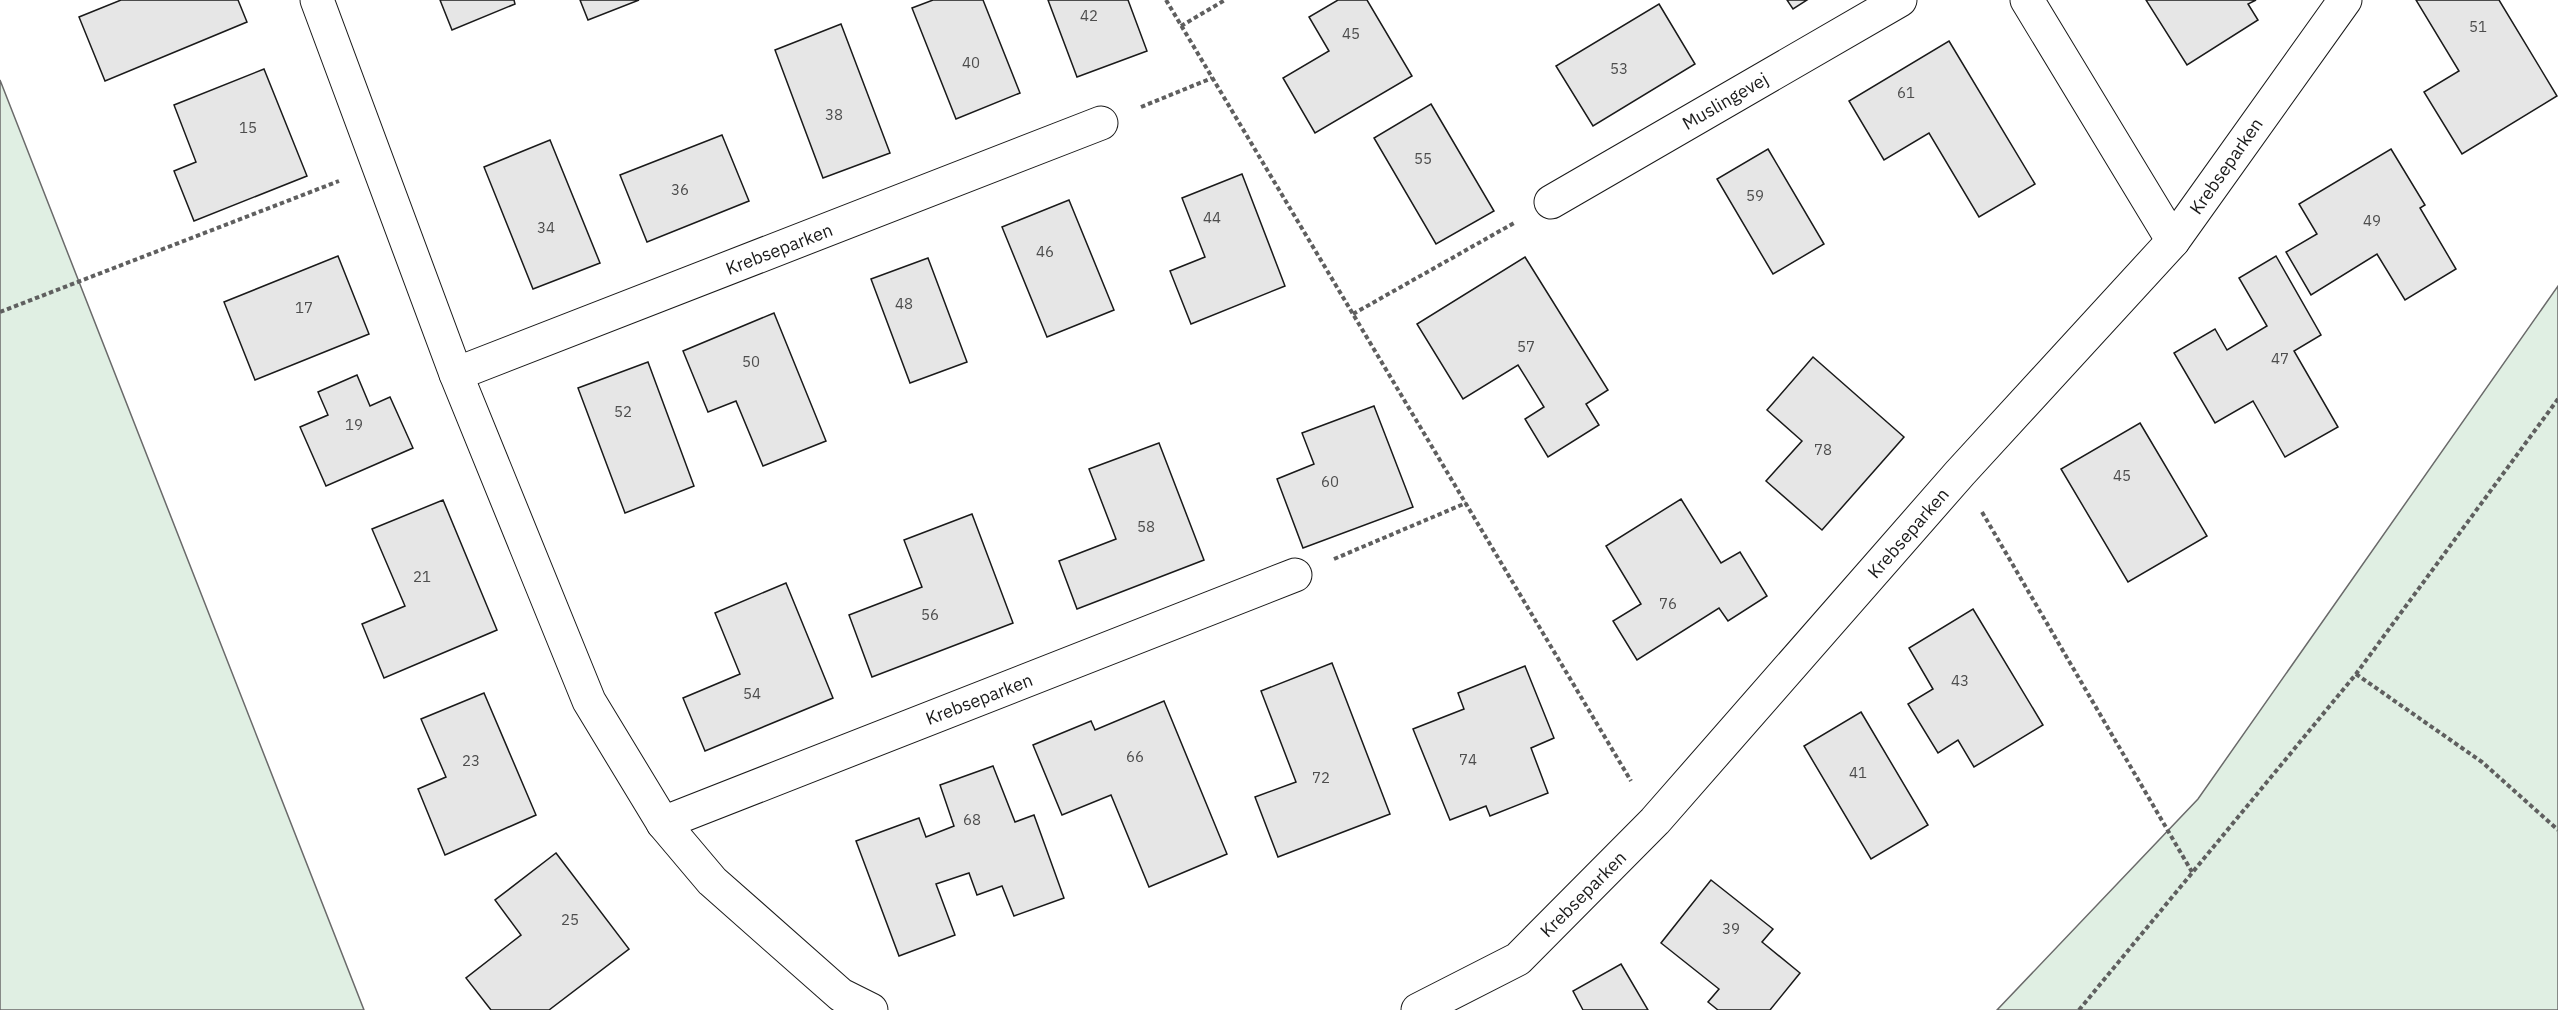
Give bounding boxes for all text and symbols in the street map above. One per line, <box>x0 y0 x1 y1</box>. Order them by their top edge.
house number: 42 <box>1080 6 1098 25</box>
house number: 51 <box>2469 17 2487 36</box>
house number: 45 <box>1342 24 1360 43</box>
house number: 40 <box>962 53 980 72</box>
house number: 53 <box>1610 59 1628 78</box>
street label: Muslingevej <box>1678 67 1772 135</box>
house number: 61 <box>1897 83 1915 102</box>
house number: 38 <box>825 105 843 124</box>
street label: Krebseparken <box>2184 113 2268 219</box>
house number: 15 <box>239 118 257 137</box>
house number: 55 <box>1414 149 1432 168</box>
house number: 36 <box>671 180 689 199</box>
house number: 59 <box>1746 186 1764 205</box>
house number: 44 <box>1203 208 1221 227</box>
house number: 49 <box>2363 211 2381 230</box>
house number: 34 <box>537 218 555 237</box>
street label: Krebseparken <box>722 218 836 280</box>
house number: 46 <box>1036 242 1054 261</box>
house number: 48 <box>895 294 913 313</box>
house number: 17 <box>295 298 313 317</box>
house number: 57 <box>1517 337 1535 356</box>
house number: 47 <box>2271 349 2289 368</box>
house number: 50 <box>742 352 760 371</box>
house number: 52 <box>614 402 632 421</box>
house number: 19 <box>345 415 363 434</box>
house number: 78 <box>1814 440 1832 459</box>
house number: 45 <box>2113 466 2131 485</box>
house number: 60 <box>1321 472 1339 491</box>
street label: Krebseparken <box>1862 483 1954 583</box>
house number: 58 <box>1137 517 1155 536</box>
house number: 21 <box>413 567 431 586</box>
house number: 76 <box>1659 594 1677 613</box>
house number: 56 <box>921 605 939 624</box>
street label: Krebseparken <box>922 668 1036 730</box>
house number: 43 <box>1951 671 1969 690</box>
house number: 54 <box>743 684 761 703</box>
house number: 66 <box>1126 747 1144 766</box>
house number: 74 <box>1459 750 1477 769</box>
house number: 23 <box>462 751 480 770</box>
house number: 41 <box>1849 763 1867 782</box>
house number: 72 <box>1312 768 1330 787</box>
house number: 68 <box>963 810 981 829</box>
street label: Krebseparken <box>1535 846 1631 942</box>
house number: 25 <box>561 910 579 929</box>
house number: 39 <box>1722 919 1740 938</box>

